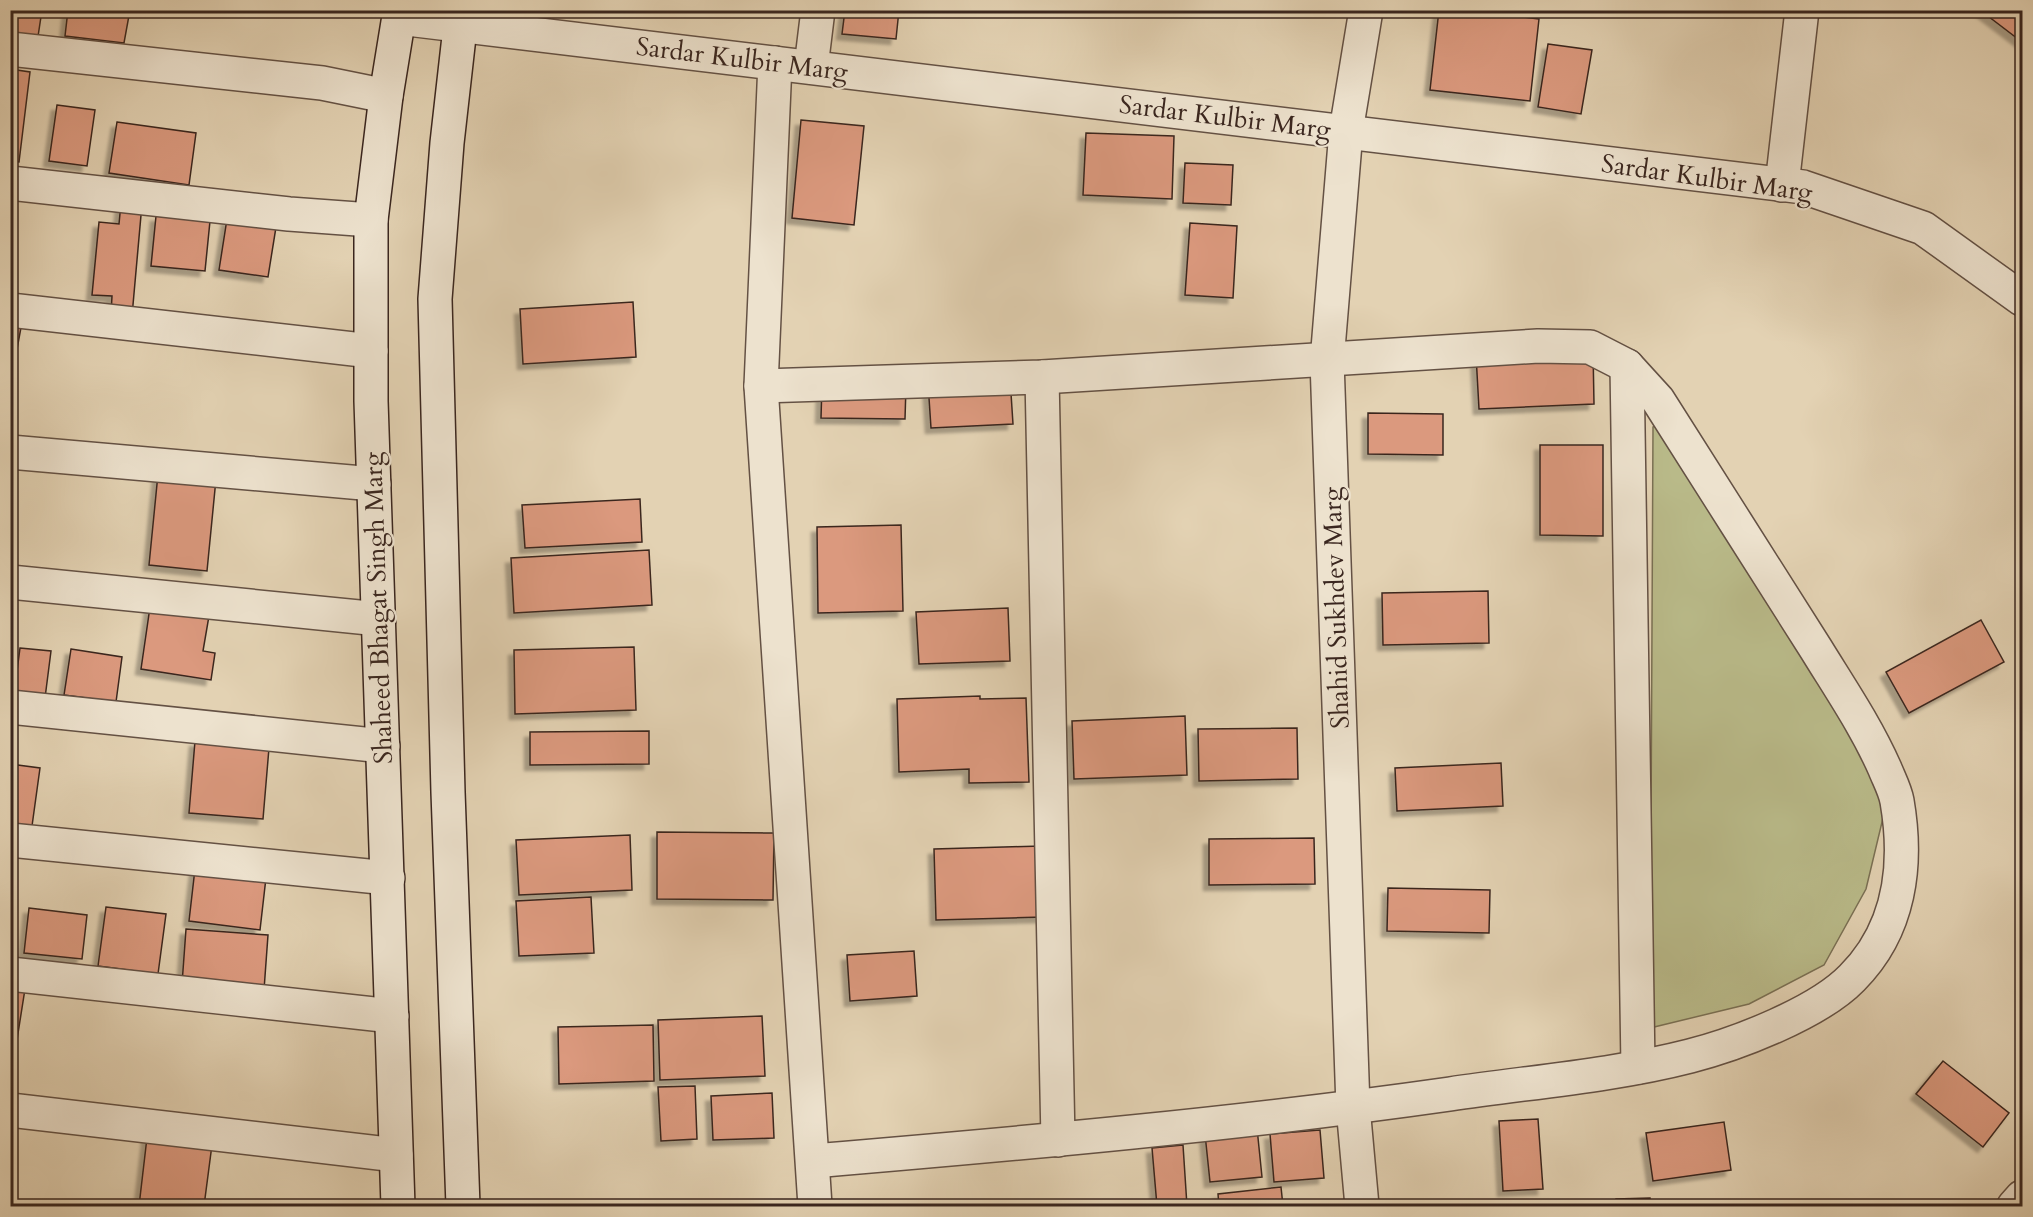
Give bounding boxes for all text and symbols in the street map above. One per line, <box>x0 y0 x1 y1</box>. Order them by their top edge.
street label: Sardar Kulbir Marg <box>634 29 850 89</box>
street label: Sardar Kulbir Marg <box>1117 87 1333 147</box>
street label: Sardar Kulbir Marg <box>1599 146 1815 210</box>
street label: Shaheed Bhagat Singh Marg <box>355 451 401 765</box>
street label: Shahid Sukhdev Marg <box>1314 486 1358 730</box>

